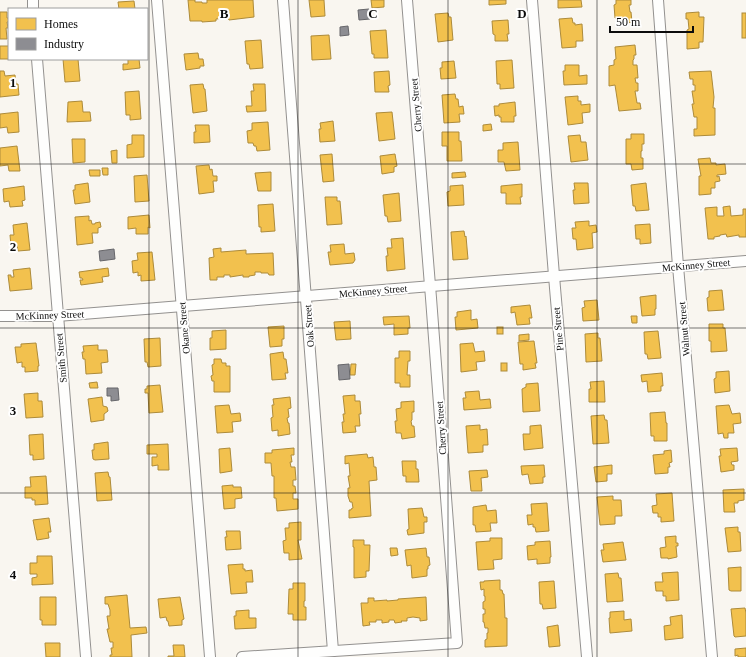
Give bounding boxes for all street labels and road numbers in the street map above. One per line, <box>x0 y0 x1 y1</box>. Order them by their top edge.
street label: Cherry Street <box>408 78 424 132</box>
street label: McKinney Street <box>661 257 731 273</box>
street label: McKinney Street <box>338 283 408 299</box>
street label: Okane Street <box>176 301 192 354</box>
street label: Walnut Street <box>676 301 692 357</box>
street label: Oak Street <box>302 304 316 348</box>
street label: Pine Street <box>551 307 565 351</box>
street label: McKinney Street <box>16 308 85 322</box>
street label: Smith Street <box>53 333 69 383</box>
street label: Cherry Street <box>434 401 448 455</box>

